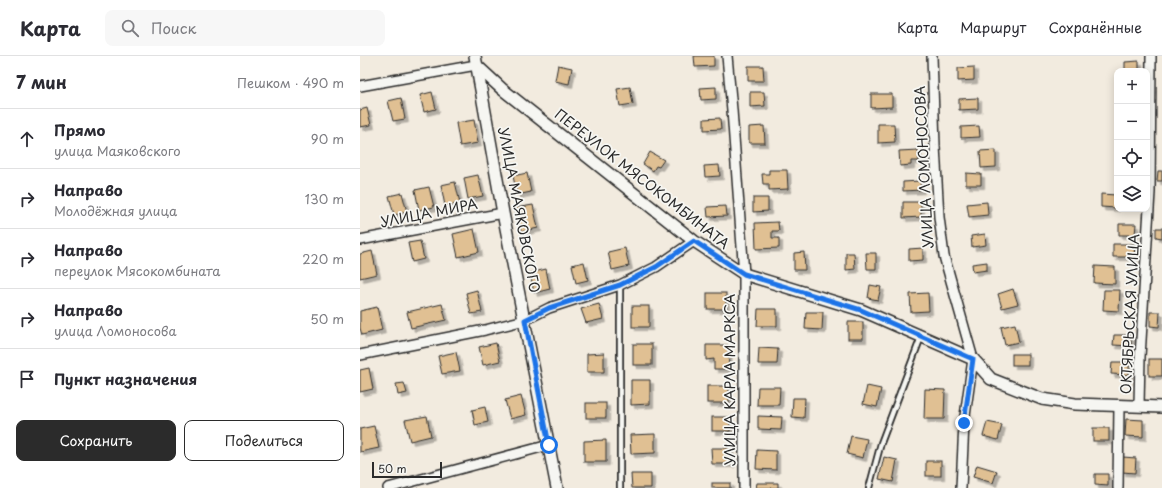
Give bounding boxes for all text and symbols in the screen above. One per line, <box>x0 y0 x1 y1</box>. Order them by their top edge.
search box <box>105 10 385 46</box>
text: Карта <box>20 14 81 42</box>
text: Поиск <box>151 16 196 39</box>
icon: search <box>119 17 141 39</box>
text: Карта <box>897 17 938 38</box>
text: Маршрут <box>960 17 1026 38</box>
text: Сохранённые <box>1048 17 1142 38</box>
map controls <box>1114 68 1150 212</box>
button: + <box>1114 68 1150 104</box>
text: 7 мин <box>16 69 67 95</box>
text: Пешком · 490 m <box>237 73 344 92</box>
street label: УЛИЦА ЛОМОНОСОВА <box>909 85 938 249</box>
street label: ПЕРЕУЛОК МЯСОКОМБИНАТА <box>550 104 735 254</box>
button: − <box>1114 104 1150 140</box>
text: Прямо <box>54 118 105 141</box>
street label: УЛИЦА МАЯКОВСКОГО <box>493 125 546 294</box>
icon: ahead <box>16 128 38 150</box>
text: 90 m <box>311 129 344 148</box>
button: locate <box>1114 140 1150 176</box>
text: улица Маяковского <box>54 141 181 160</box>
button: layers <box>1114 176 1150 212</box>
text: Направо <box>54 178 123 201</box>
icon: right <box>16 188 38 210</box>
text: 130 m <box>305 189 344 208</box>
street label: УЛИЦА МИРА <box>379 193 480 232</box>
text: Молодёжная улица <box>54 201 177 220</box>
street label: ОКТЯБРЬСКАЯ УЛИЦА <box>1115 233 1144 395</box>
text: Направо <box>54 238 123 261</box>
icon: right <box>16 248 38 270</box>
text: 220 m <box>302 249 344 268</box>
text: переулок Мясокомбината <box>54 261 221 280</box>
street label: УЛИЦА КАРЛА МАРКСА <box>719 294 740 466</box>
text: Направо <box>54 298 123 321</box>
icon: right <box>16 308 38 330</box>
text: 50 m <box>310 309 344 328</box>
text: улица Ломоносова <box>54 321 177 340</box>
text: Пункт назначения <box>54 367 197 390</box>
icon: arrive <box>16 368 38 390</box>
route end <box>955 414 973 432</box>
button: Сохранить <box>16 420 176 461</box>
button: Поделиться <box>184 420 344 461</box>
route start <box>540 436 558 454</box>
scale bar <box>372 460 442 479</box>
text: 50 m <box>378 460 407 477</box>

